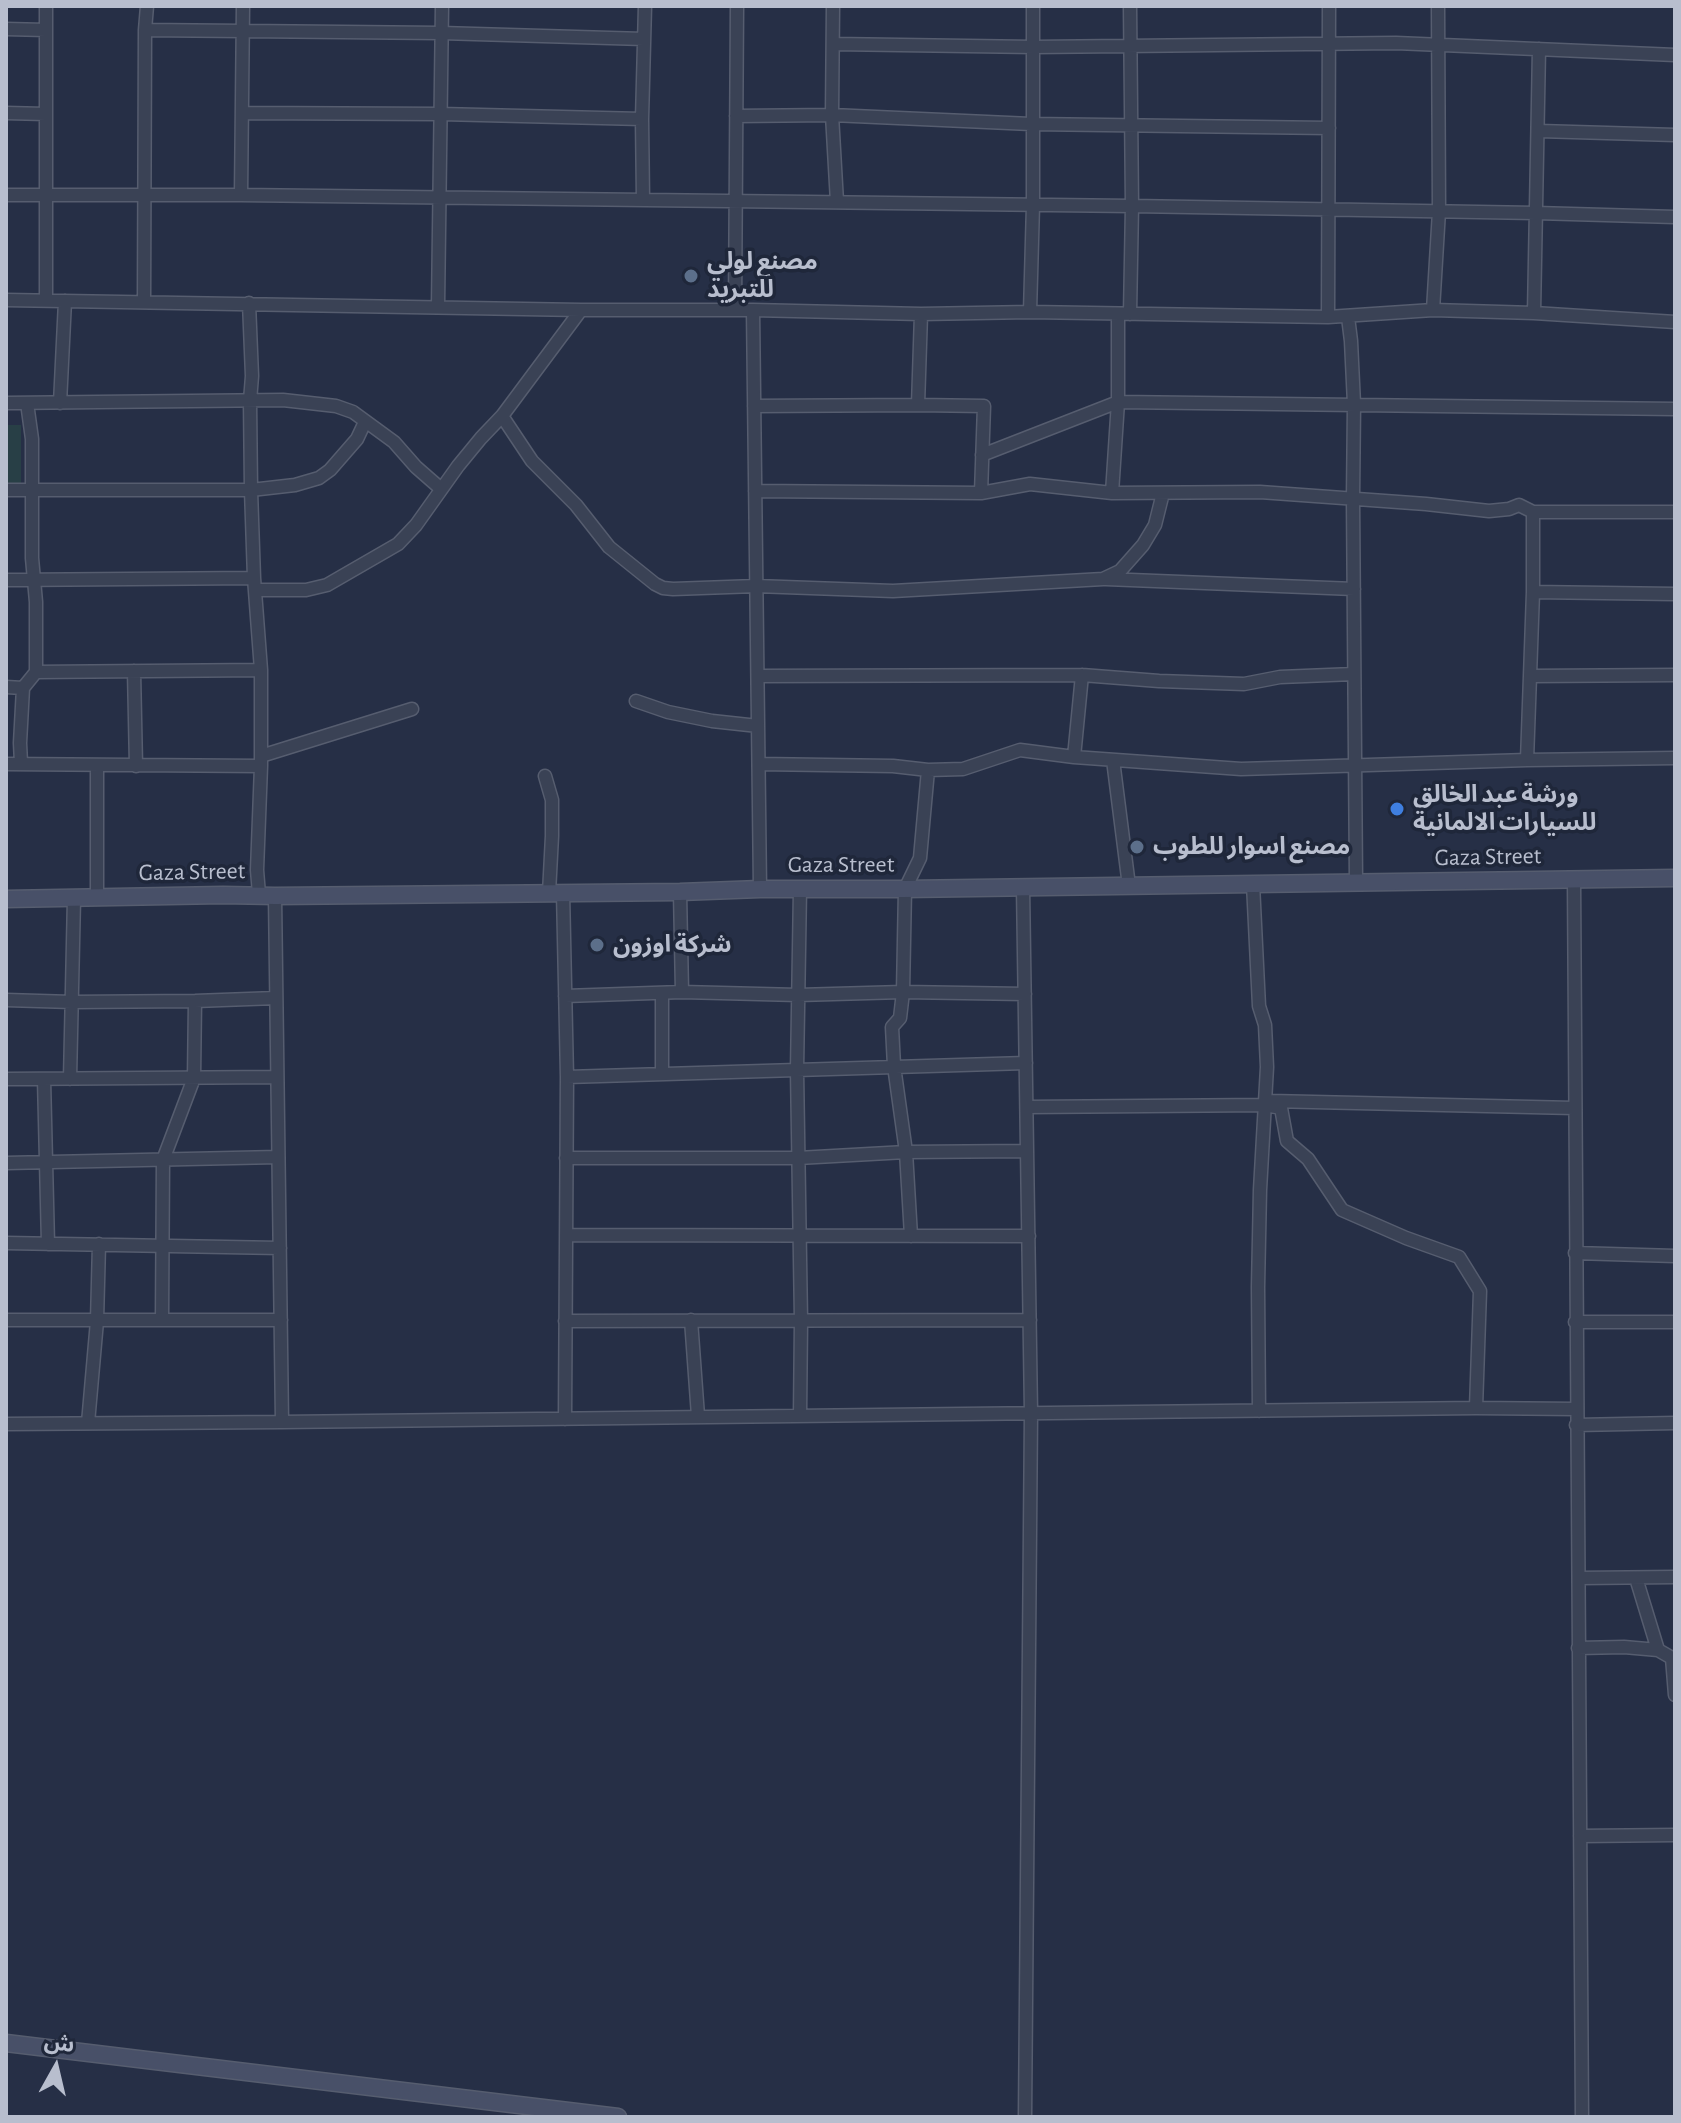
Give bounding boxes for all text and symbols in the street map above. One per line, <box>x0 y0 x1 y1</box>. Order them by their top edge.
place label: مصنع لولي للتبريد <box>707 248 818 304</box>
marker: مصنع لولي للتبريد <box>682 267 700 285</box>
place label: ورشة عبد الخالق للسيارات الالمانية <box>1413 781 1596 837</box>
marker: ورشة عبد الخالق للسيارات الالمانية <box>1388 800 1406 818</box>
place label: مصنع اسوار للطوب <box>1153 833 1350 861</box>
marker: مصنع اسوار للطوب <box>1128 838 1146 856</box>
street label: Gaza Street <box>1434 842 1542 872</box>
street label: Gaza Street <box>788 851 894 879</box>
street label: Gaza Street <box>138 857 246 887</box>
place label: شركة اوزون <box>613 931 732 959</box>
marker: شركة اوزون <box>588 936 606 954</box>
north arrow <box>16 2027 96 2107</box>
text: ش <box>43 2030 76 2056</box>

